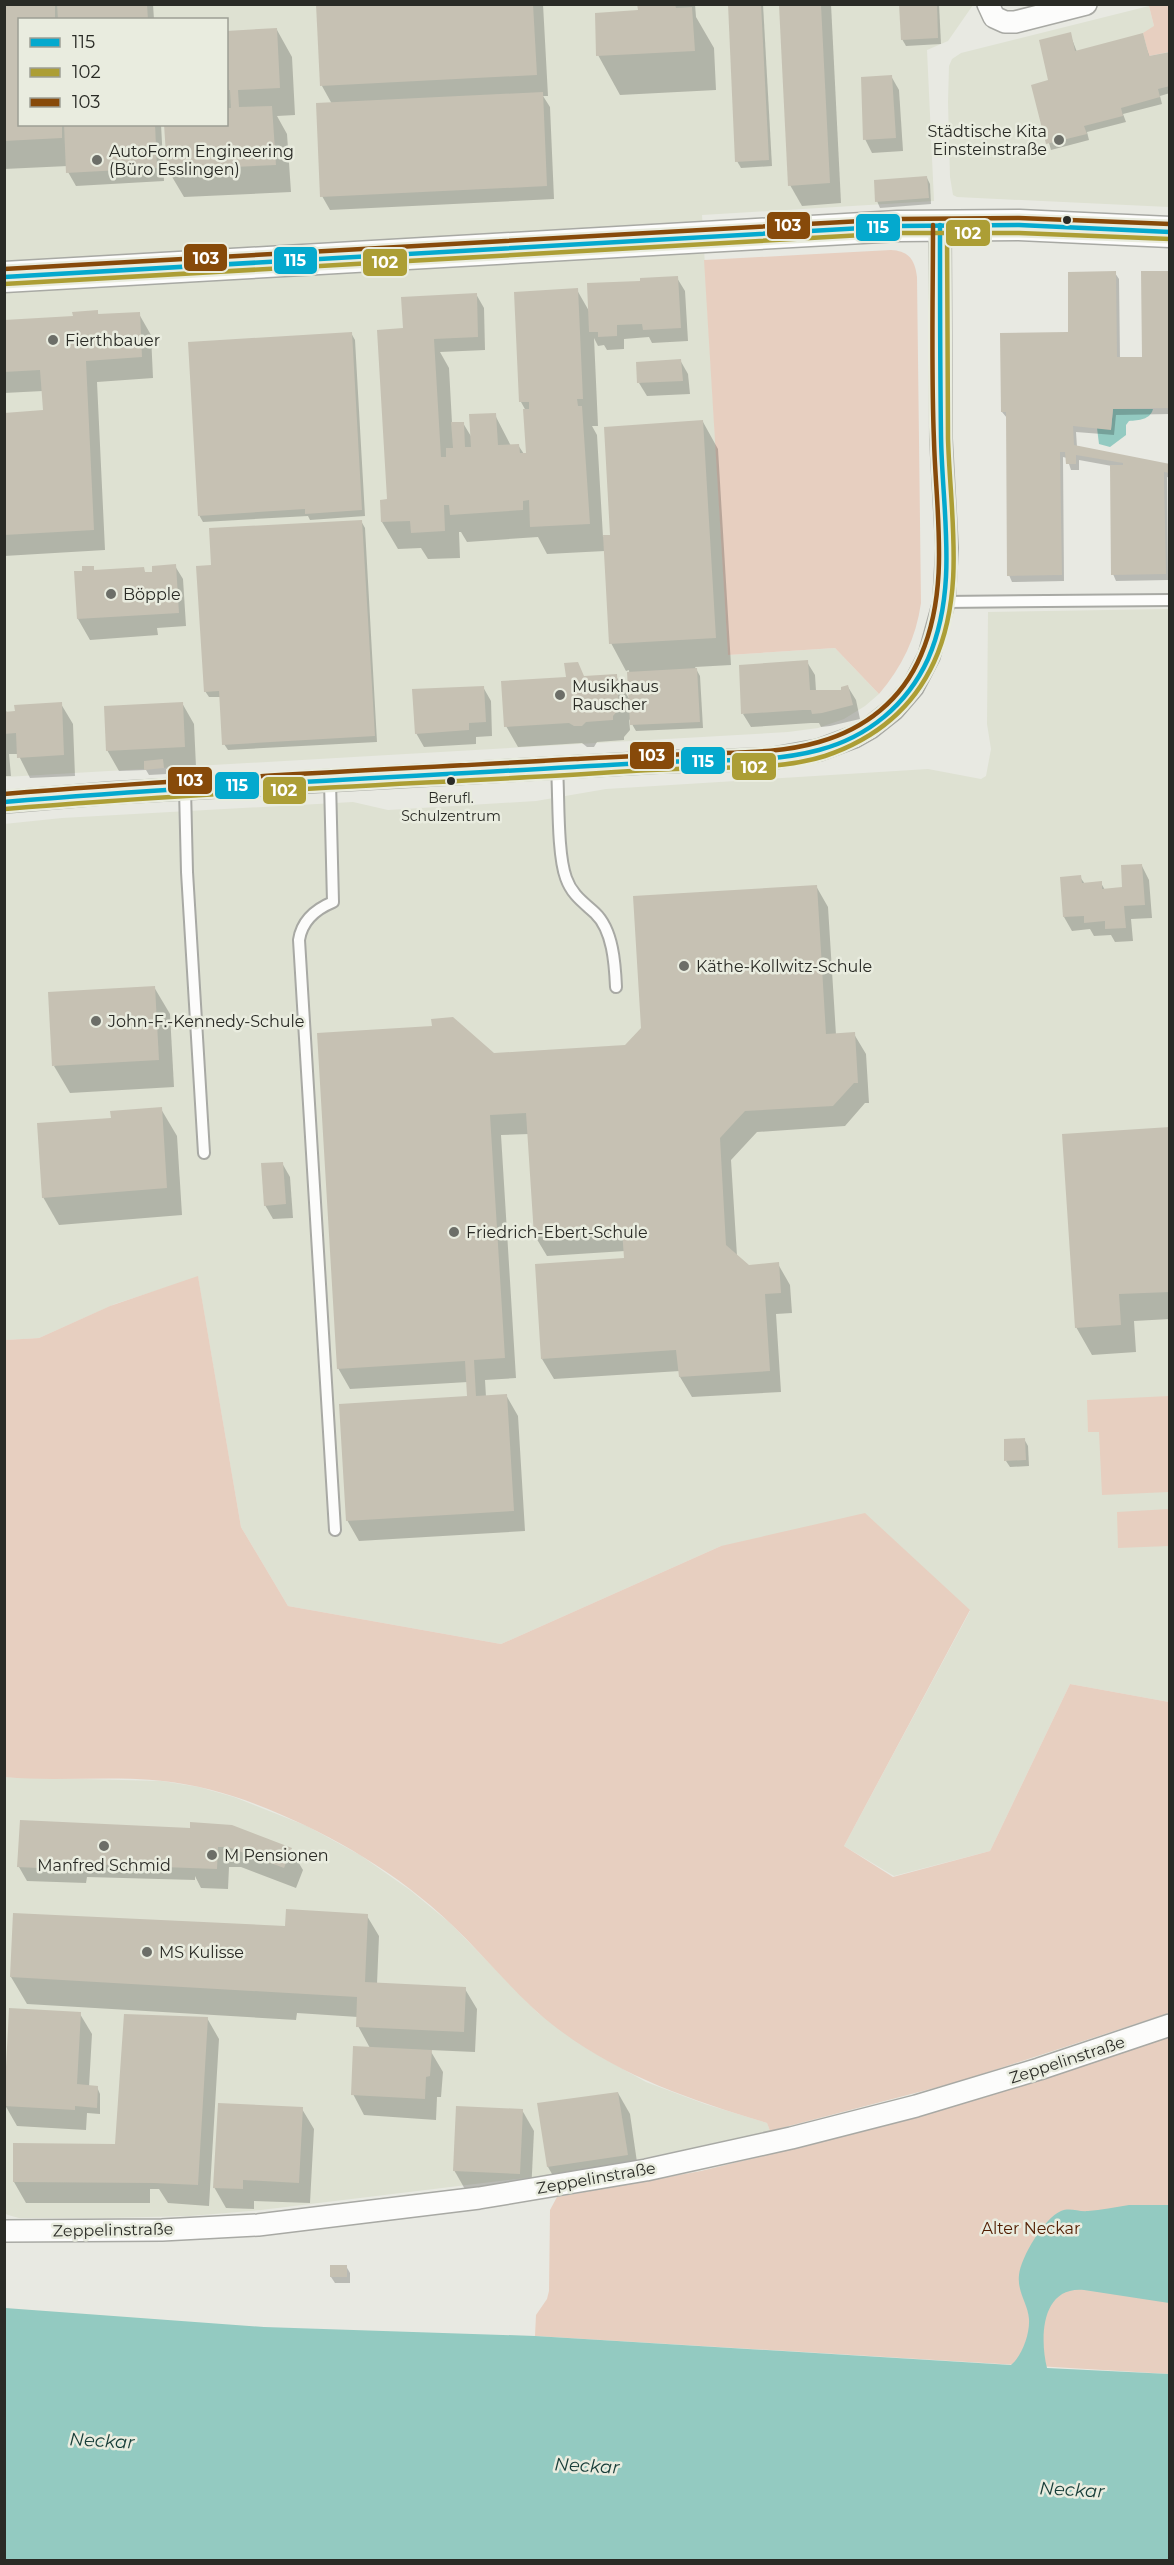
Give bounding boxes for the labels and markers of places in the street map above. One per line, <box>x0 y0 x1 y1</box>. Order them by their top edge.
place label: Städtische Kita Einsteinstraße <box>928 122 1047 159</box>
marker: Städtische Kita Einsteinstraße <box>1052 133 1066 147</box>
place label: AutoForm Engineering (Büro Esslingen) <box>109 142 294 179</box>
marker: AutoForm Engineering (Büro Esslingen) <box>90 153 104 167</box>
unlabelled marker <box>1061 214 1073 226</box>
place label: Fierthbauer <box>65 331 160 350</box>
marker: Fierthbauer <box>46 333 60 347</box>
place label: Böpple <box>123 585 181 604</box>
marker: Böpple <box>104 587 118 601</box>
place label: Musikhaus Rauscher <box>572 677 659 714</box>
marker: Musikhaus Rauscher <box>553 688 567 702</box>
marker: Berufl. Schulzentrum <box>445 775 457 787</box>
place label: Berufl. Schulzentrum <box>401 789 501 825</box>
place label: Käthe-Kollwitz-Schule <box>696 957 872 976</box>
marker: Käthe-Kollwitz-Schule <box>677 959 691 973</box>
place label: John-F.-Kennedy-Schule <box>107 1012 304 1031</box>
marker: John-F.-Kennedy-Schule <box>89 1014 103 1028</box>
place label: Friedrich-Ebert-Schule <box>466 1223 648 1242</box>
marker: Friedrich-Ebert-Schule <box>447 1225 461 1239</box>
marker: Manfred Schmid <box>97 1839 111 1853</box>
place label: M Pensionen <box>224 1846 329 1865</box>
marker: M Pensionen <box>205 1848 219 1862</box>
place label: Manfred Schmid <box>37 1856 171 1875</box>
place label: MS Kulisse <box>159 1943 244 1962</box>
marker: MS Kulisse <box>140 1945 154 1959</box>

